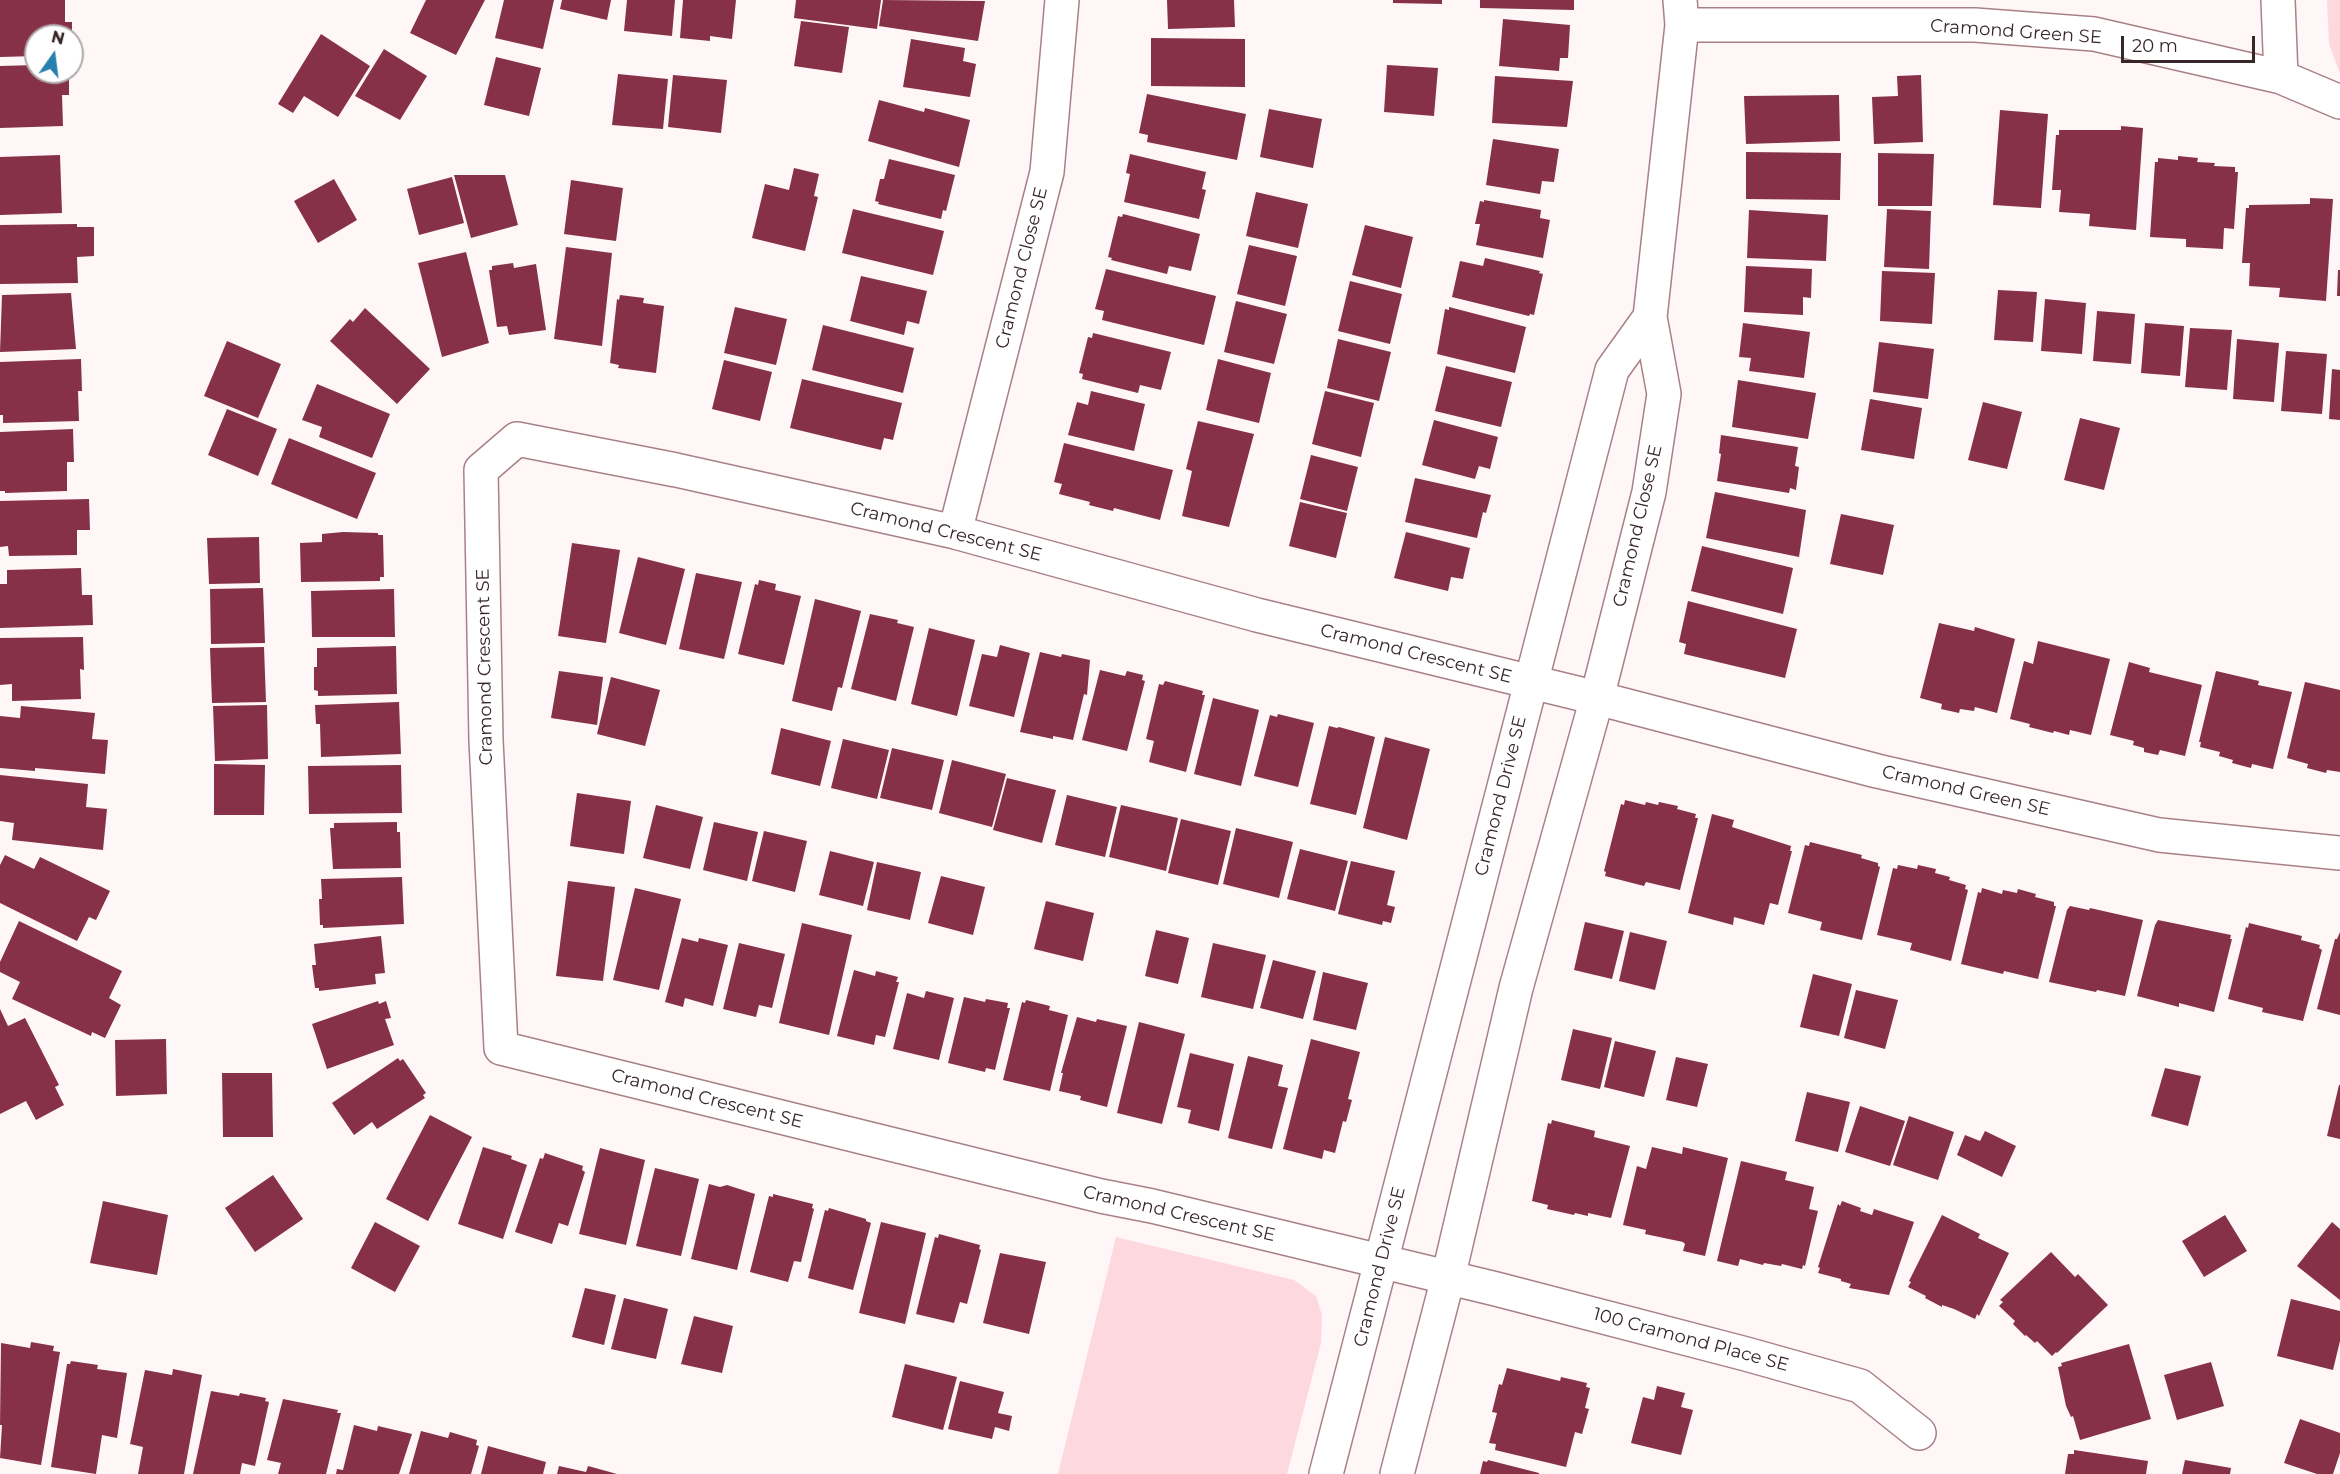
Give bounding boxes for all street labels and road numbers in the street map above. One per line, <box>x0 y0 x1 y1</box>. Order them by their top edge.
street label: Cramond Green SE <box>1929 15 2103 49</box>
street label: Cramond Close SE <box>991 185 1053 351</box>
street label: Cramond Close SE <box>1609 443 1667 609</box>
street label: Cramond Crescent SE <box>848 498 1044 566</box>
street label: Cramond Crescent SE <box>472 568 498 766</box>
street label: Cramond Crescent SE <box>1318 620 1514 688</box>
street label: Cramond Drive SE <box>1471 714 1531 878</box>
street label: Cramond Green SE <box>1880 761 2052 821</box>
street label: Cramond Crescent SE <box>609 1065 805 1133</box>
street label: Cramond Crescent SE <box>1081 1181 1277 1247</box>
street label: Cramond Drive SE <box>1350 1185 1410 1349</box>
street label: 100 Cramond Place SE <box>1591 1303 1791 1377</box>

